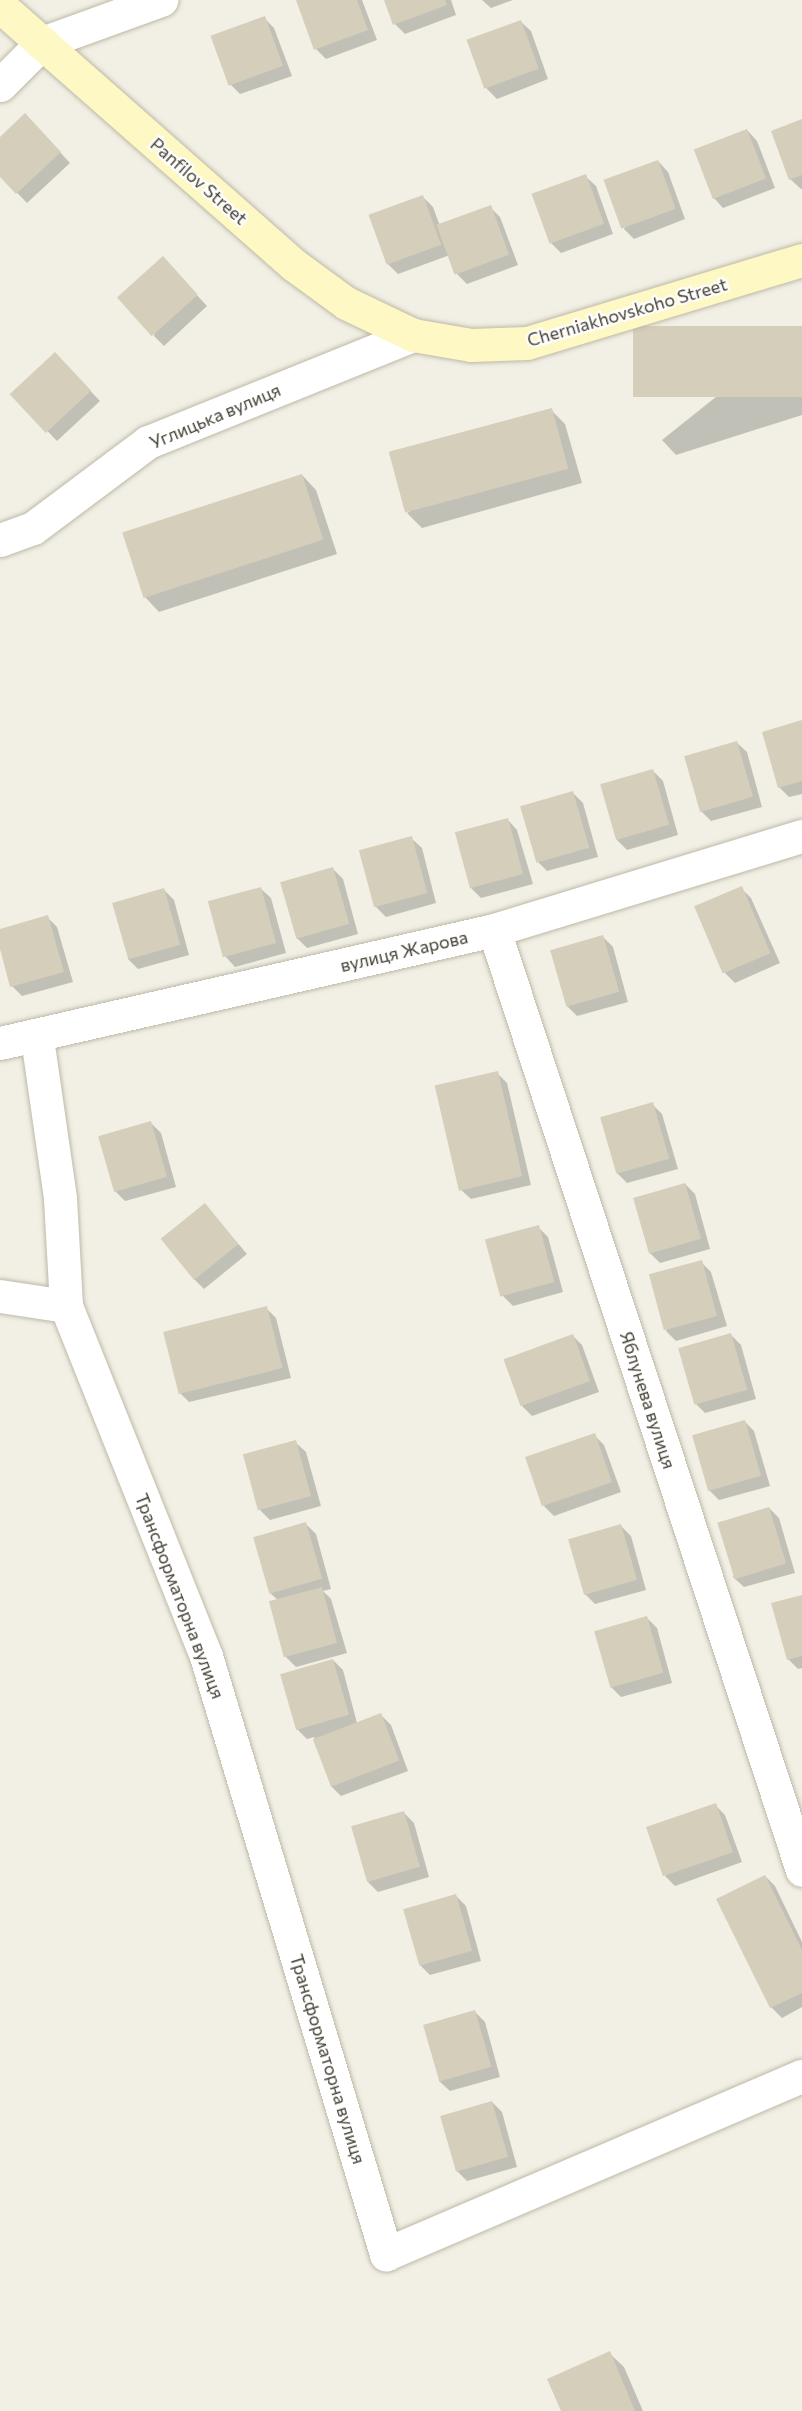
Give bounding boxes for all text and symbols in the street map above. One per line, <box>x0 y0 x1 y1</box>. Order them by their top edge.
street label: Panfilov Street <box>146 133 252 229</box>
street label: Cherniakhovskoho Street <box>525 273 729 351</box>
street label: Углицька вулиця <box>146 379 284 453</box>
street label: вулиця Жарова <box>338 926 470 976</box>
street label: Яблунева вулиця <box>616 1328 680 1472</box>
street label: Трансформаторна вулиця <box>131 1490 229 1702</box>
street label: Трансформаторна вулиця <box>286 1952 370 2166</box>

